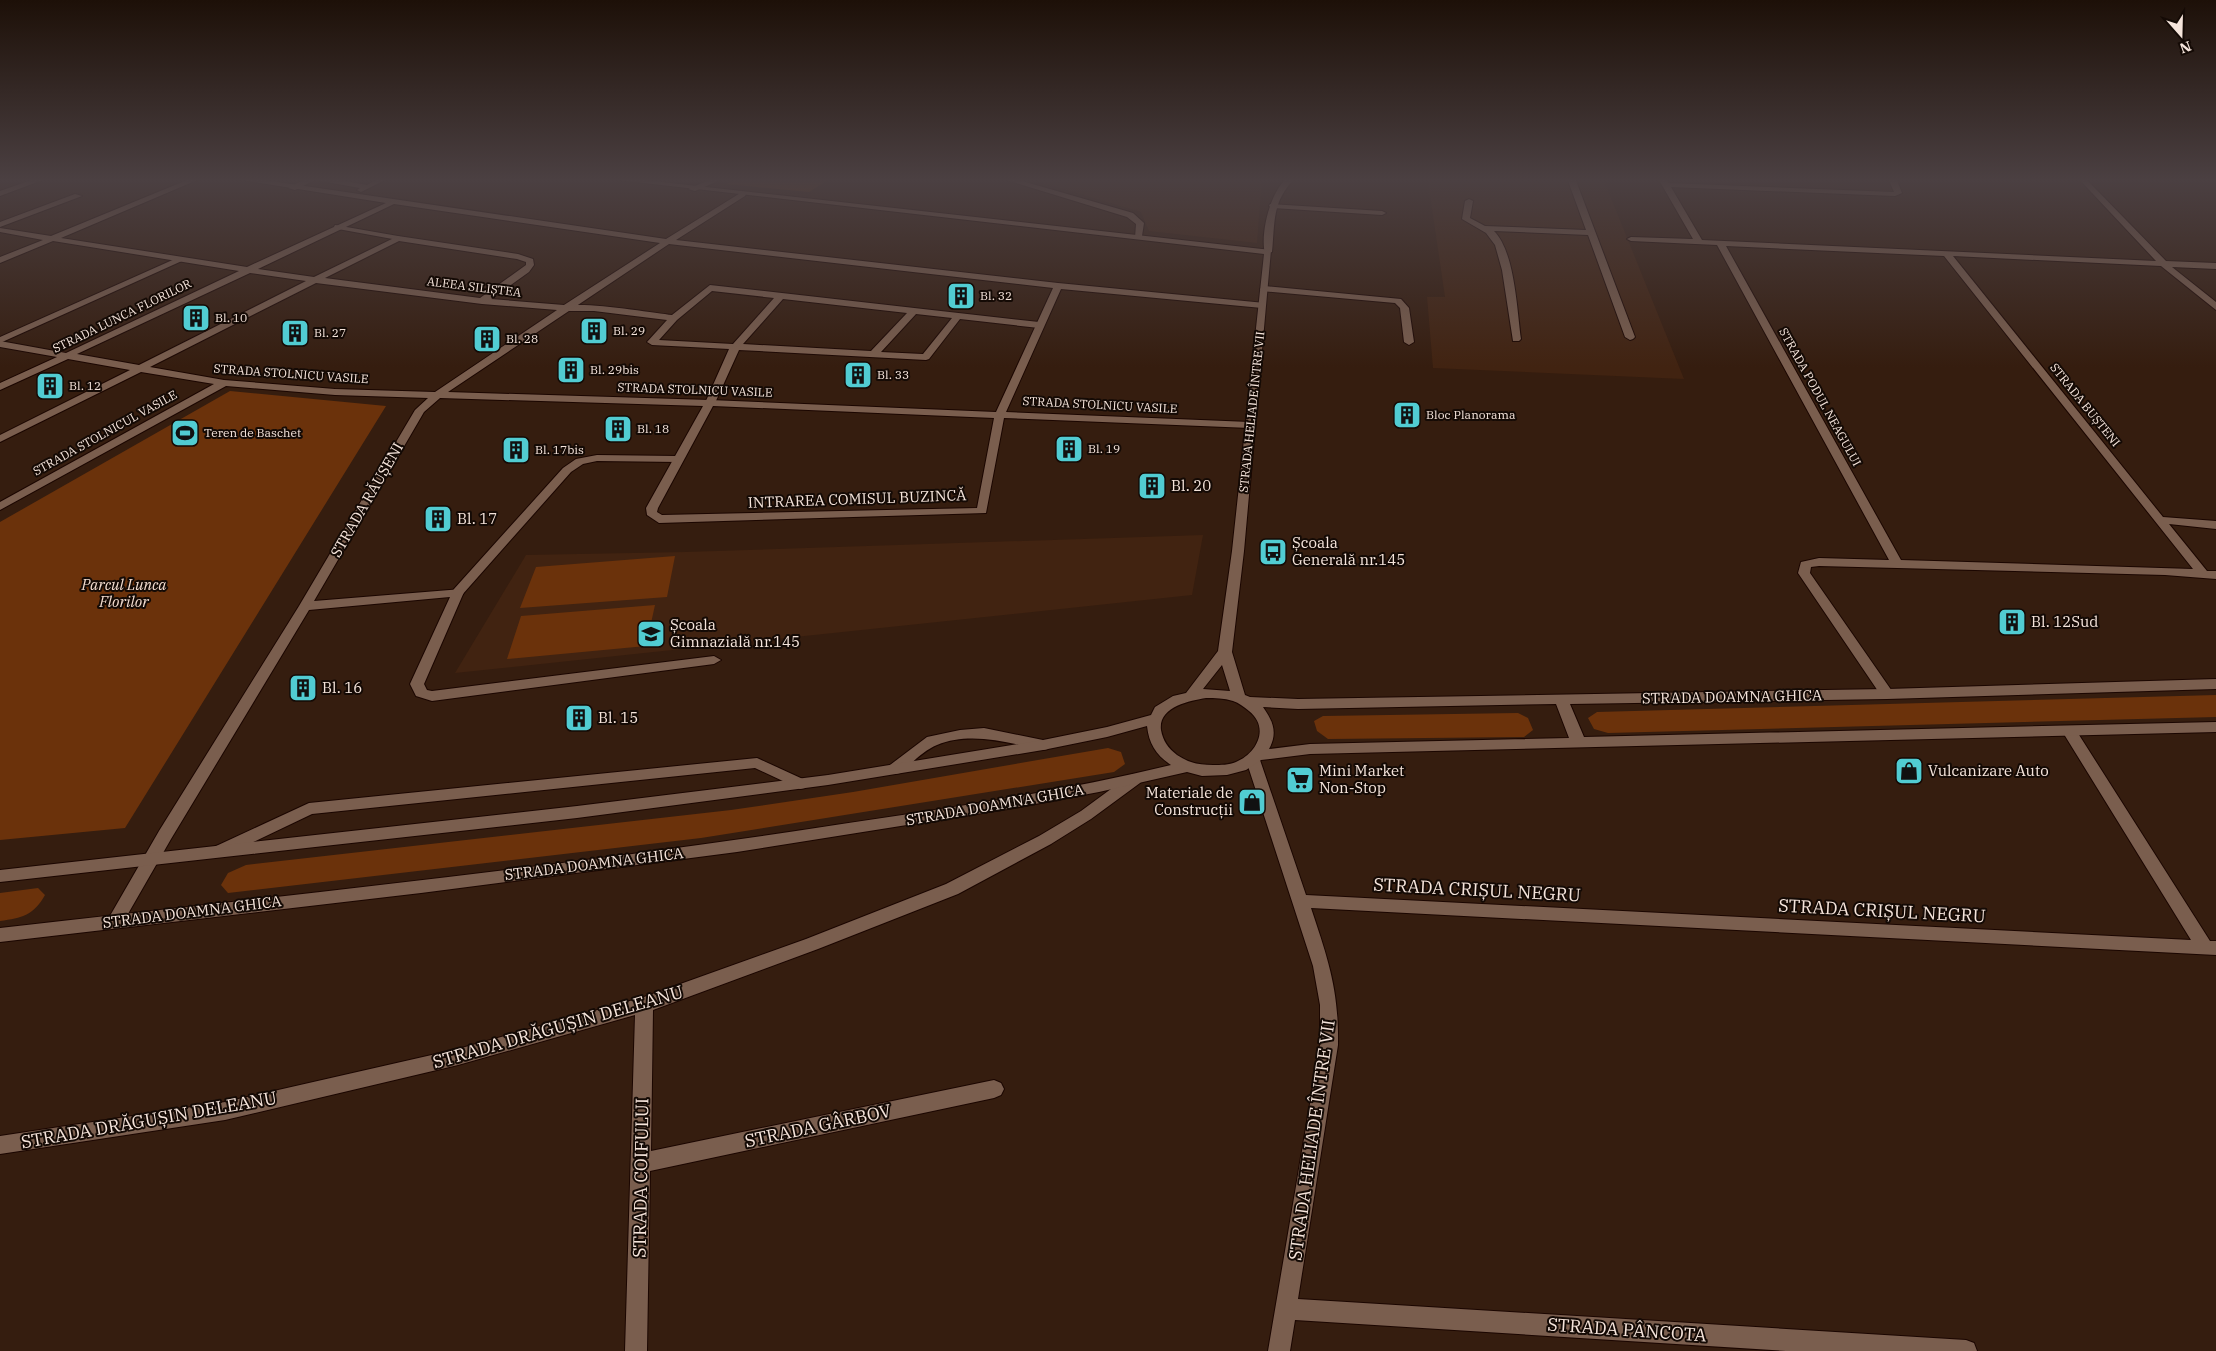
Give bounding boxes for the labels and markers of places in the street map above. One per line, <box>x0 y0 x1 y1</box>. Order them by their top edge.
building icon: Bl. 32 <box>946 281 976 311</box>
place label: Bl. 32 <box>980 288 1012 303</box>
building icon: Bl. 10 <box>181 303 211 333</box>
place label: Bl. 10 <box>215 310 247 325</box>
building icon: Bl. 29 <box>579 316 609 346</box>
building icon: Bl. 27 <box>280 318 310 348</box>
place label: Bl. 29 <box>613 323 645 338</box>
building icon: Bl. 28 <box>472 324 502 354</box>
place label: Bl. 27 <box>314 325 346 340</box>
place label: Bl. 28 <box>506 331 538 346</box>
building icon: Bl. 29bis <box>556 355 586 385</box>
building icon: Bl. 33 <box>843 360 873 390</box>
place label: Bl. 29bis <box>590 362 639 377</box>
place label: Bl. 33 <box>877 367 909 382</box>
building icon: Bl. 12 <box>35 371 65 401</box>
place label: Bl. 12 <box>69 378 101 393</box>
building icon: Bloc Planorama <box>1392 400 1422 430</box>
place label: Bloc Planorama <box>1426 407 1516 422</box>
building icon: Bl. 18 <box>603 414 633 444</box>
sports icon: Teren de Baschet <box>170 418 200 448</box>
place label: Bl. 18 <box>637 421 669 436</box>
place label: Teren de Baschet <box>204 425 301 440</box>
building icon: Bl. 19 <box>1054 434 1084 464</box>
building icon: Bl. 17bis <box>501 435 531 465</box>
place label: Bl. 19 <box>1088 441 1120 456</box>
place label: Bl. 17bis <box>535 442 584 457</box>
building icon: Bl. 20 <box>1137 471 1167 501</box>
place label: Bl. 20 <box>1171 476 1211 495</box>
building icon: Bl. 17 <box>423 504 453 534</box>
place label: Bl. 17 <box>457 509 497 528</box>
place label: Școala Generală nr.145 <box>1292 533 1405 569</box>
bus stop icon: Școala Generală nr.145 <box>1258 537 1288 567</box>
building icon: Bl. 12Sud <box>1997 607 2027 637</box>
place label: Bl. 12Sud <box>2031 612 2098 631</box>
place label: Școala Gimnazială nr.145 <box>670 615 800 651</box>
school or university icon: Școala Gimnazială nr.145 <box>636 619 666 649</box>
building icon: Bl. 16 <box>288 673 318 703</box>
place label: Bl. 16 <box>322 678 362 697</box>
building icon: Bl. 15 <box>564 703 594 733</box>
place label: Bl. 15 <box>598 708 638 727</box>
shop icon: Vulcanizare Auto <box>1894 756 1924 786</box>
place label: Mini Market Non-Stop <box>1319 761 1404 797</box>
place label: Vulcanizare Auto <box>1928 761 2049 780</box>
supermarket icon: Mini Market Non-Stop <box>1285 765 1315 795</box>
place label: Materiale de Construcții <box>1146 783 1233 819</box>
shop icon: Materiale de Construcții <box>1237 787 1267 817</box>

